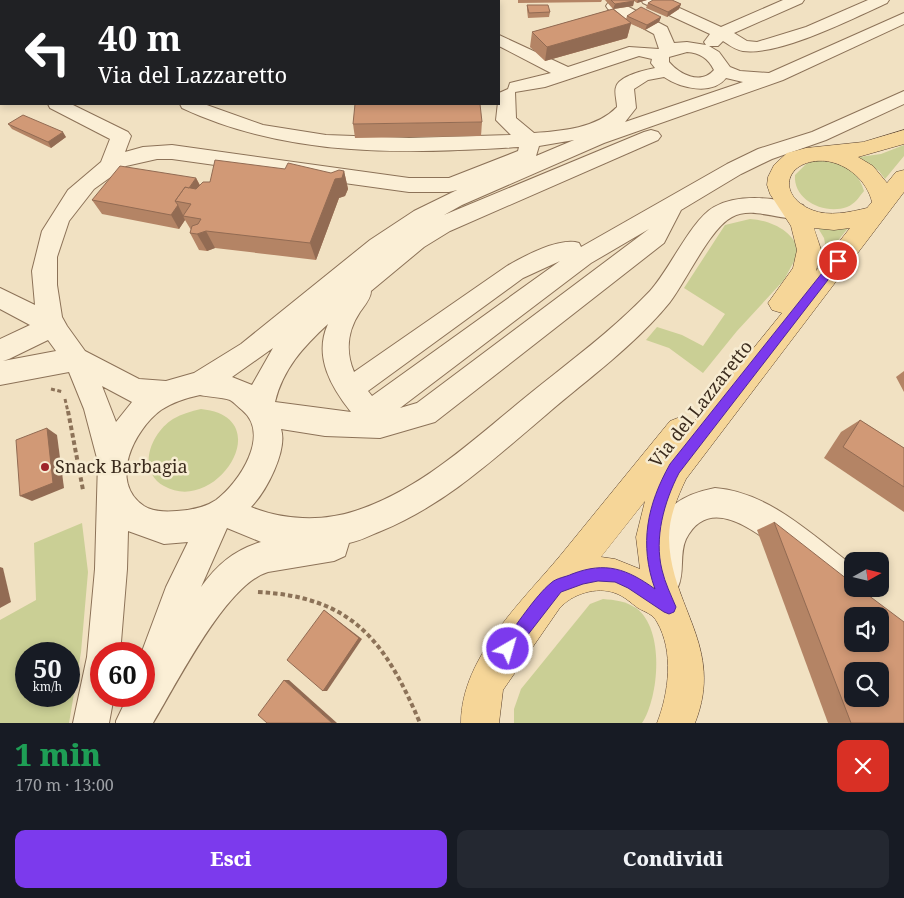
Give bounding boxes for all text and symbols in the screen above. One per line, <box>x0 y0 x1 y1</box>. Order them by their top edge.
text: 40 m <box>98 14 181 61</box>
icon: left <box>15 20 80 85</box>
text: Via del Lazzaretto <box>98 59 287 89</box>
pin <box>817 240 859 282</box>
icon: arrive <box>824 247 852 275</box>
street label: Via del Lazzaretto <box>643 335 757 472</box>
place label: Snack Barbagia <box>55 454 188 478</box>
marker: Snack Barbagia <box>39 461 51 473</box>
north arrow <box>844 552 889 598</box>
map controls <box>844 552 889 707</box>
button: sound <box>844 607 889 652</box>
position arrow <box>481 622 533 674</box>
speed limit sign: 60 <box>90 642 155 707</box>
text: 50 <box>33 651 62 685</box>
button: search <box>844 662 889 707</box>
text: km/h <box>33 678 62 695</box>
text: 1 min <box>15 734 101 775</box>
button: close <box>837 740 889 792</box>
text: 170 m · 13:00 <box>15 774 114 796</box>
button: Esci <box>15 830 447 888</box>
button: Condividi <box>457 830 889 888</box>

